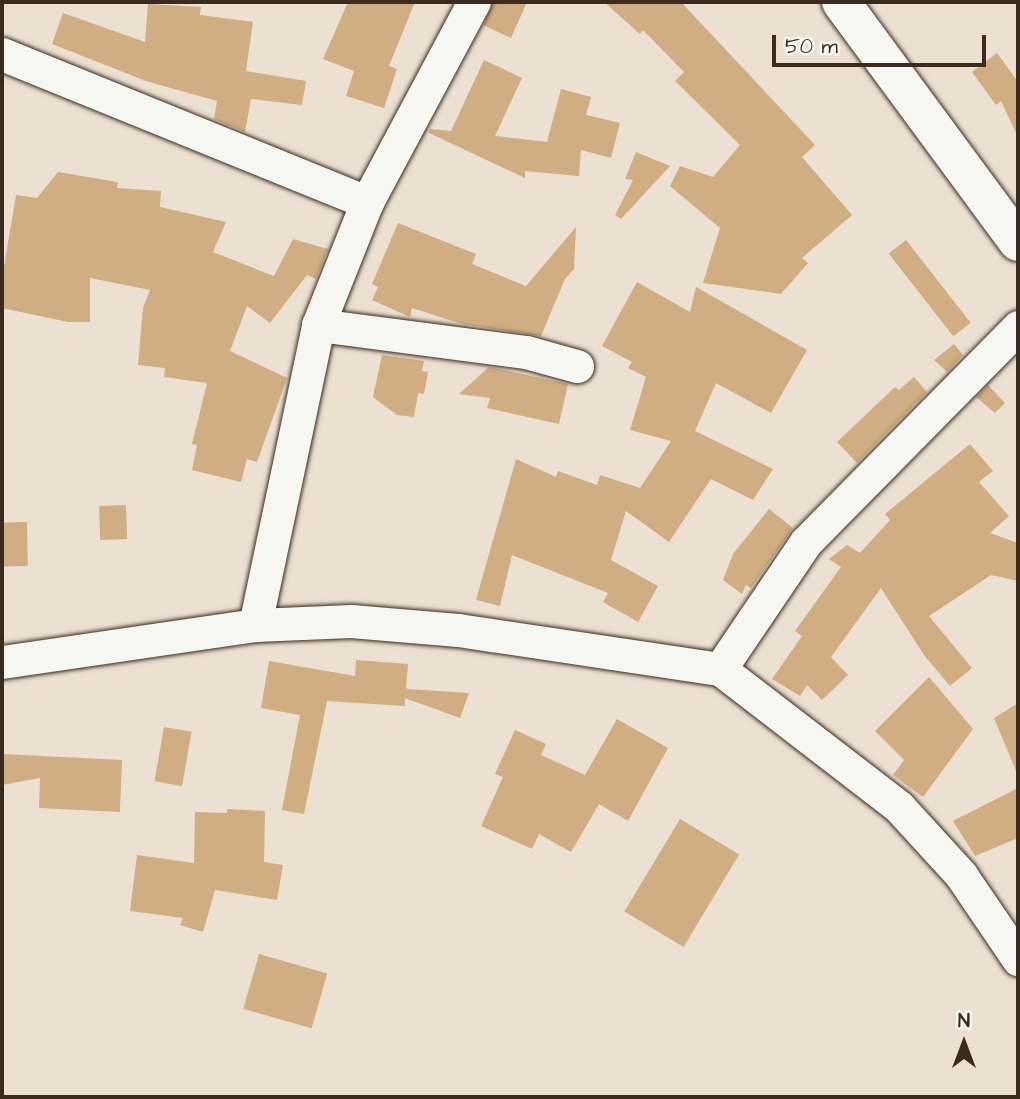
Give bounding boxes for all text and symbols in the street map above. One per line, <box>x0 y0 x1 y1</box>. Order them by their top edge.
scale bar <box>775 21 988 65</box>
text: 50 m <box>785 32 838 61</box>
north arrow <box>929 1008 999 1078</box>
text: N <box>958 1008 970 1035</box>

